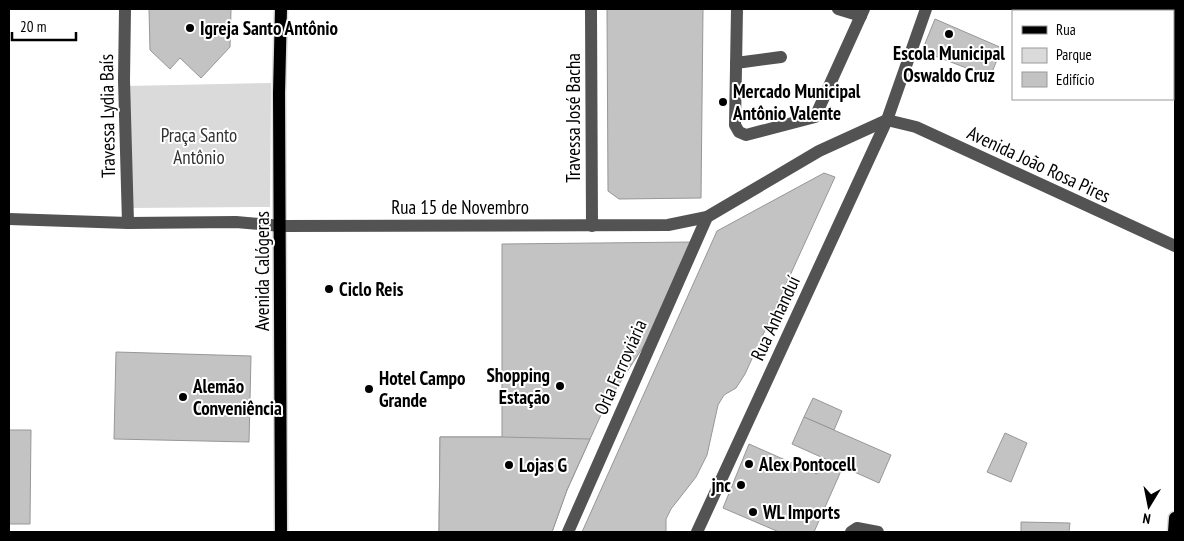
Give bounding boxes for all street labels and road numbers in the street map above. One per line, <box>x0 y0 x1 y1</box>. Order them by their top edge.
street label: Travessa José Bacha <box>561 53 585 183</box>
street label: Travessa Lydia Baís <box>94 54 120 178</box>
street label: Avenida João Rosa Pires <box>964 120 1114 208</box>
street label: Rua 15 de Novembro <box>391 195 529 219</box>
street label: Avenida Calógeras <box>250 211 274 331</box>
street label: Rua Anhanduí <box>745 272 805 364</box>
street label: Orla Ferroviária <box>588 316 652 418</box>

